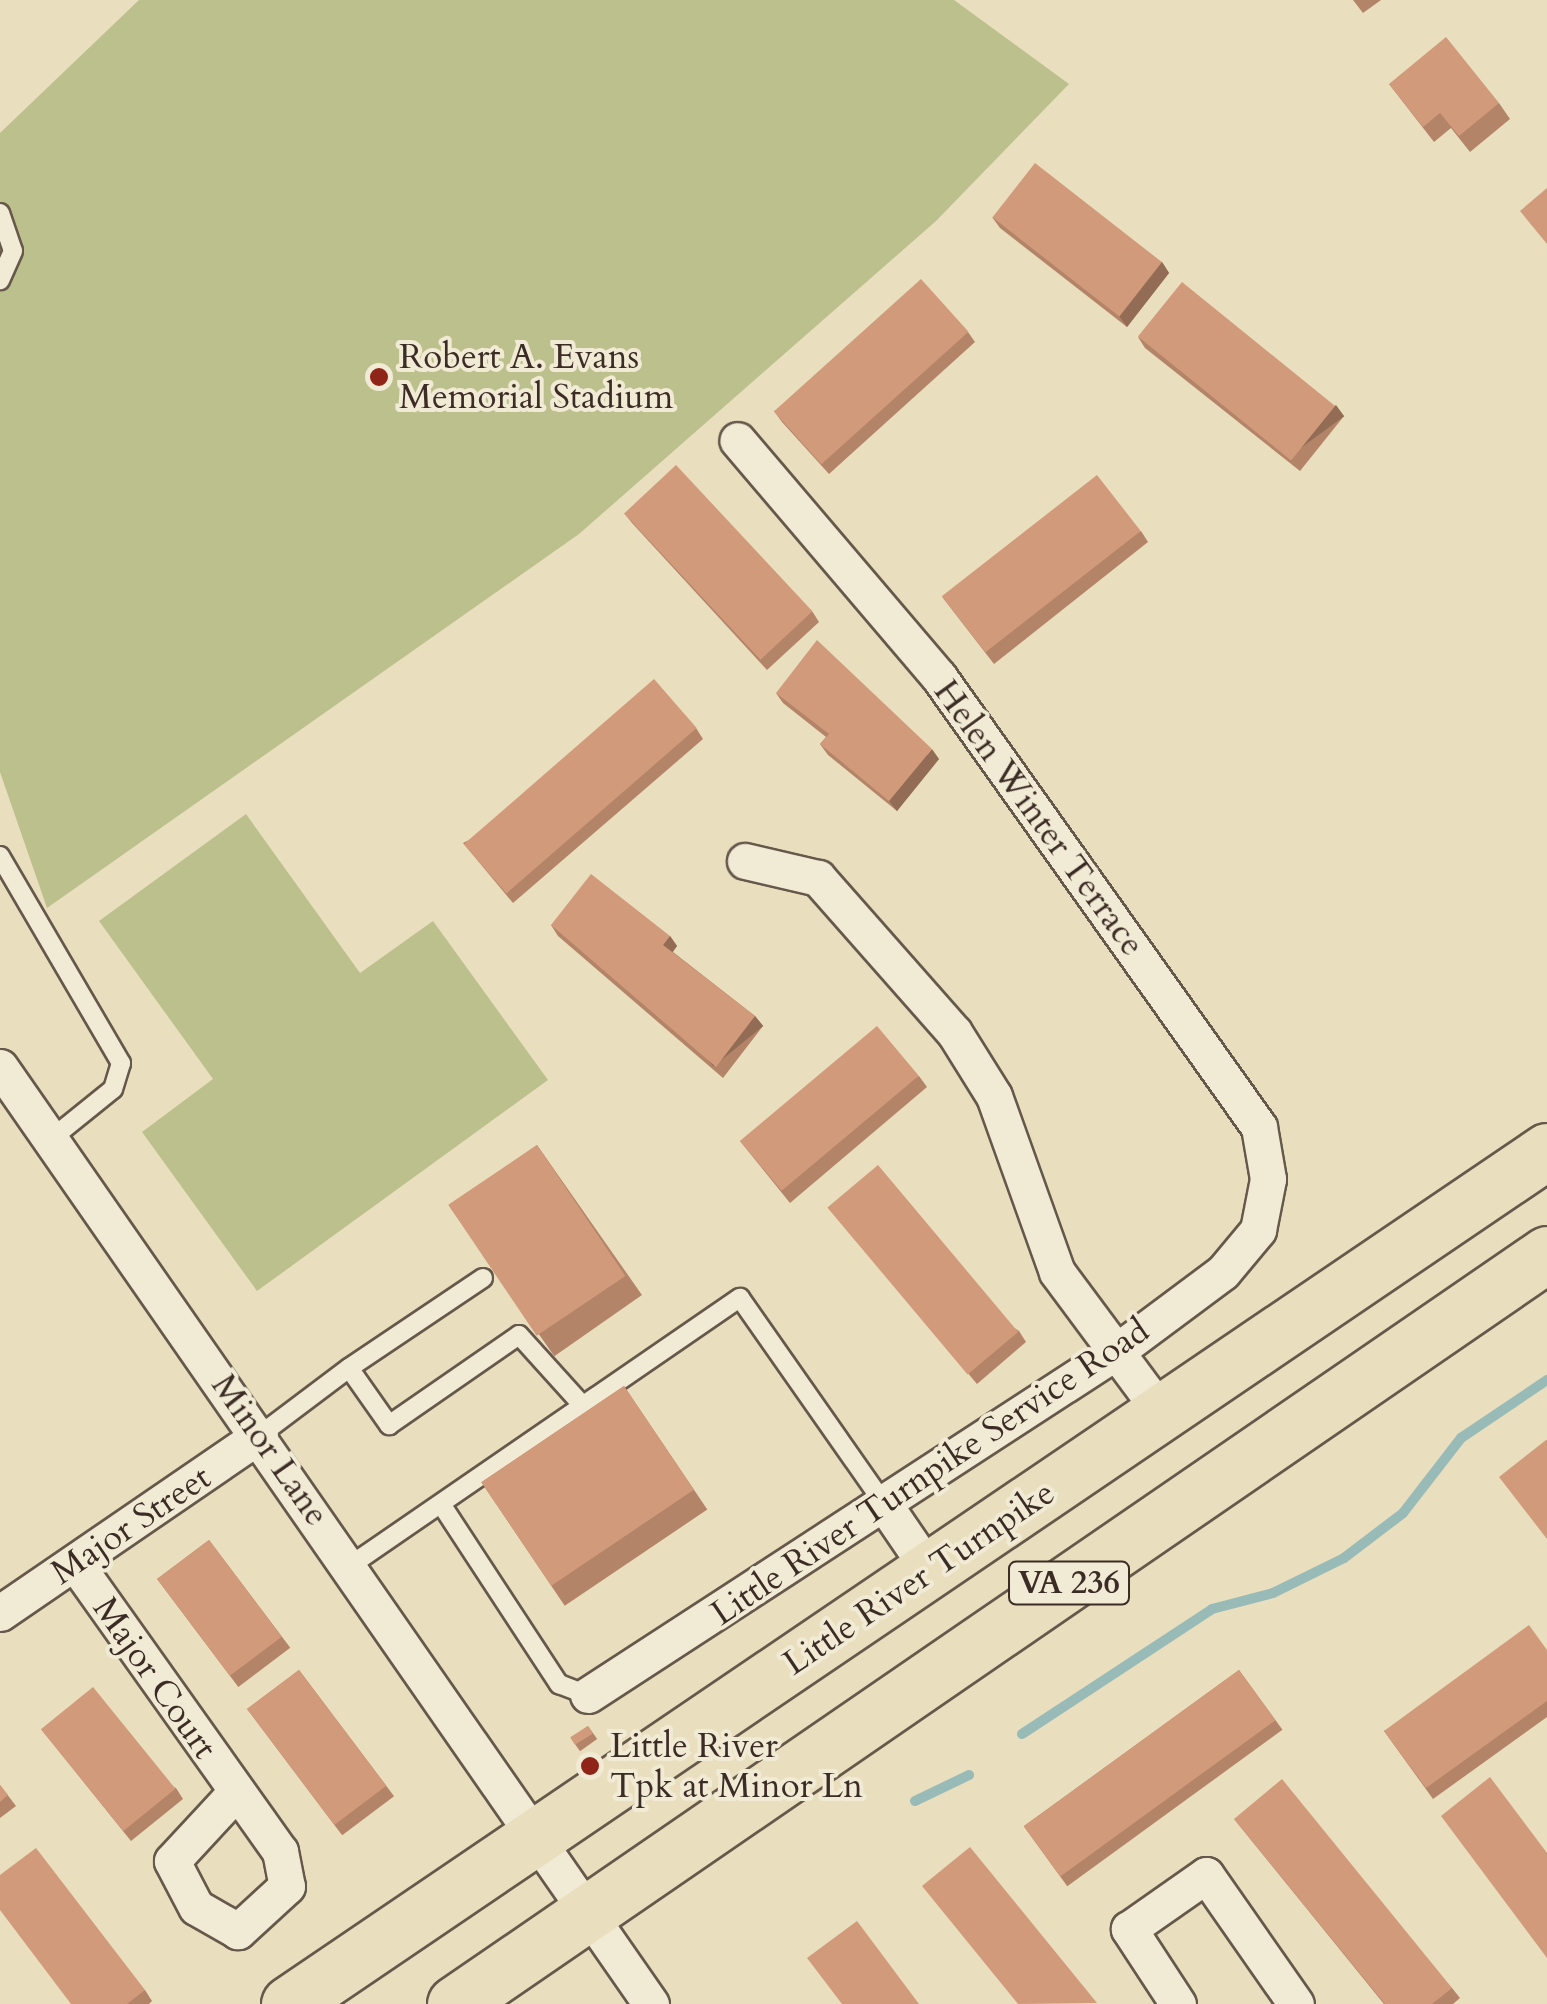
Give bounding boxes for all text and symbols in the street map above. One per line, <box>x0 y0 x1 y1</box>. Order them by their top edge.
place label: Robert A. Evans Memorial Stadium <box>399 336 673 418</box>
marker: Robert A. Evans Memorial Stadium <box>368 366 390 388</box>
street label: Helen Winter Terrace <box>925 672 1153 964</box>
street label: Little River Turnpike Service Road <box>703 1309 1157 1635</box>
street label: Minor Lane <box>202 1366 338 1534</box>
street label: Major Street <box>43 1456 219 1594</box>
street label: Little River Turnpike <box>776 1472 1062 1684</box>
road number: VA 236 <box>1006 1556 1132 1610</box>
street label: Major Court <box>84 1589 226 1767</box>
place label: Little River Tpk at Minor Ln <box>610 1725 863 1807</box>
marker: Little River Tpk at Minor Ln <box>579 1755 601 1777</box>

